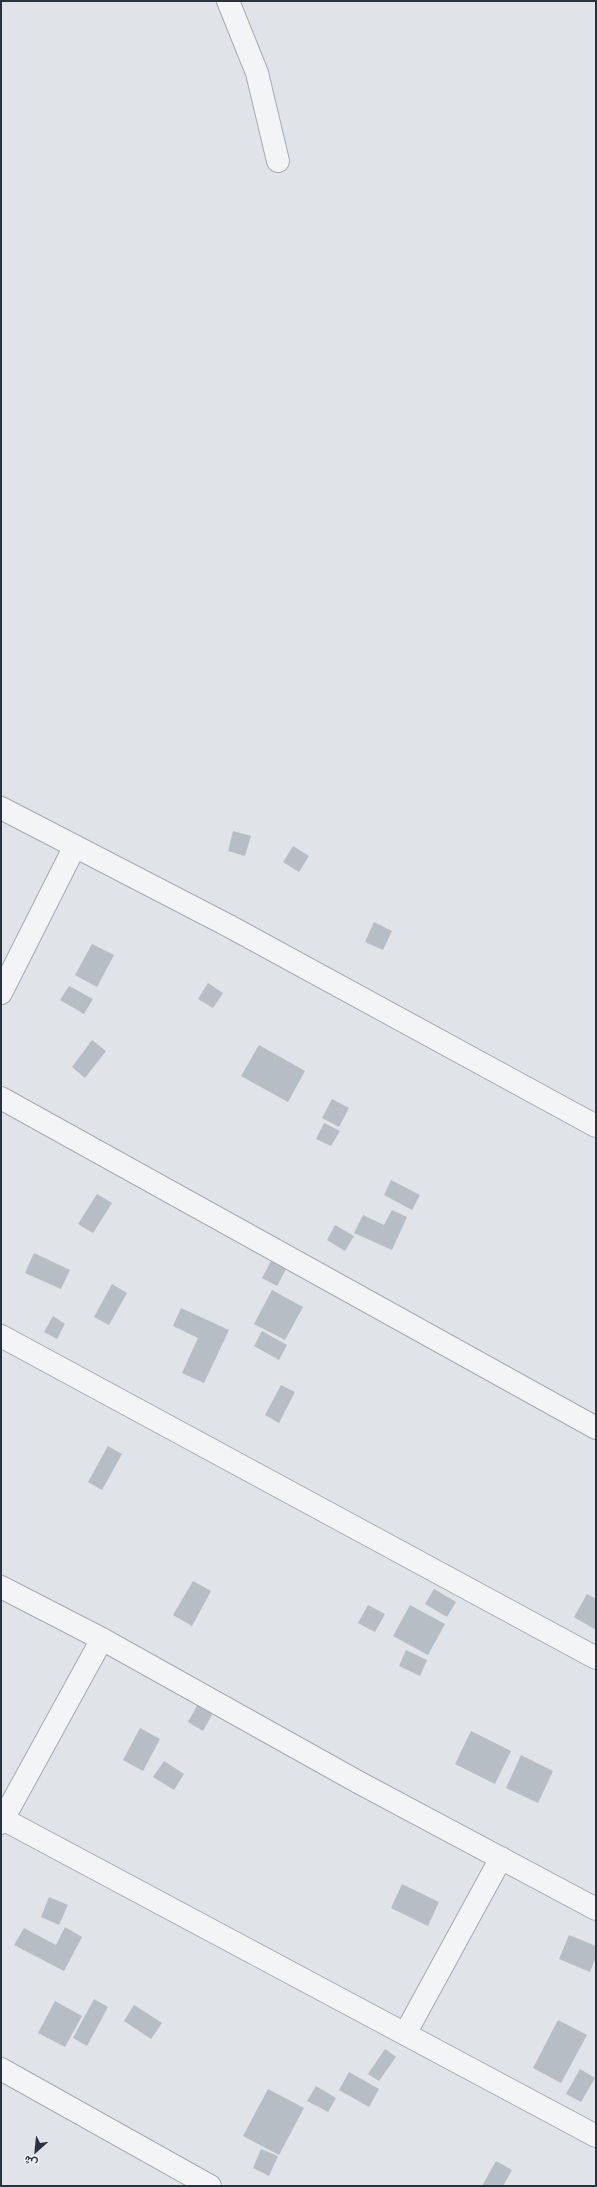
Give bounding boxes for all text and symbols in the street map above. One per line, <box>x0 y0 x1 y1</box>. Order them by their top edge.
north arrow <box>16 2131 56 2171</box>
text: ش <box>21 2153 39 2171</box>

